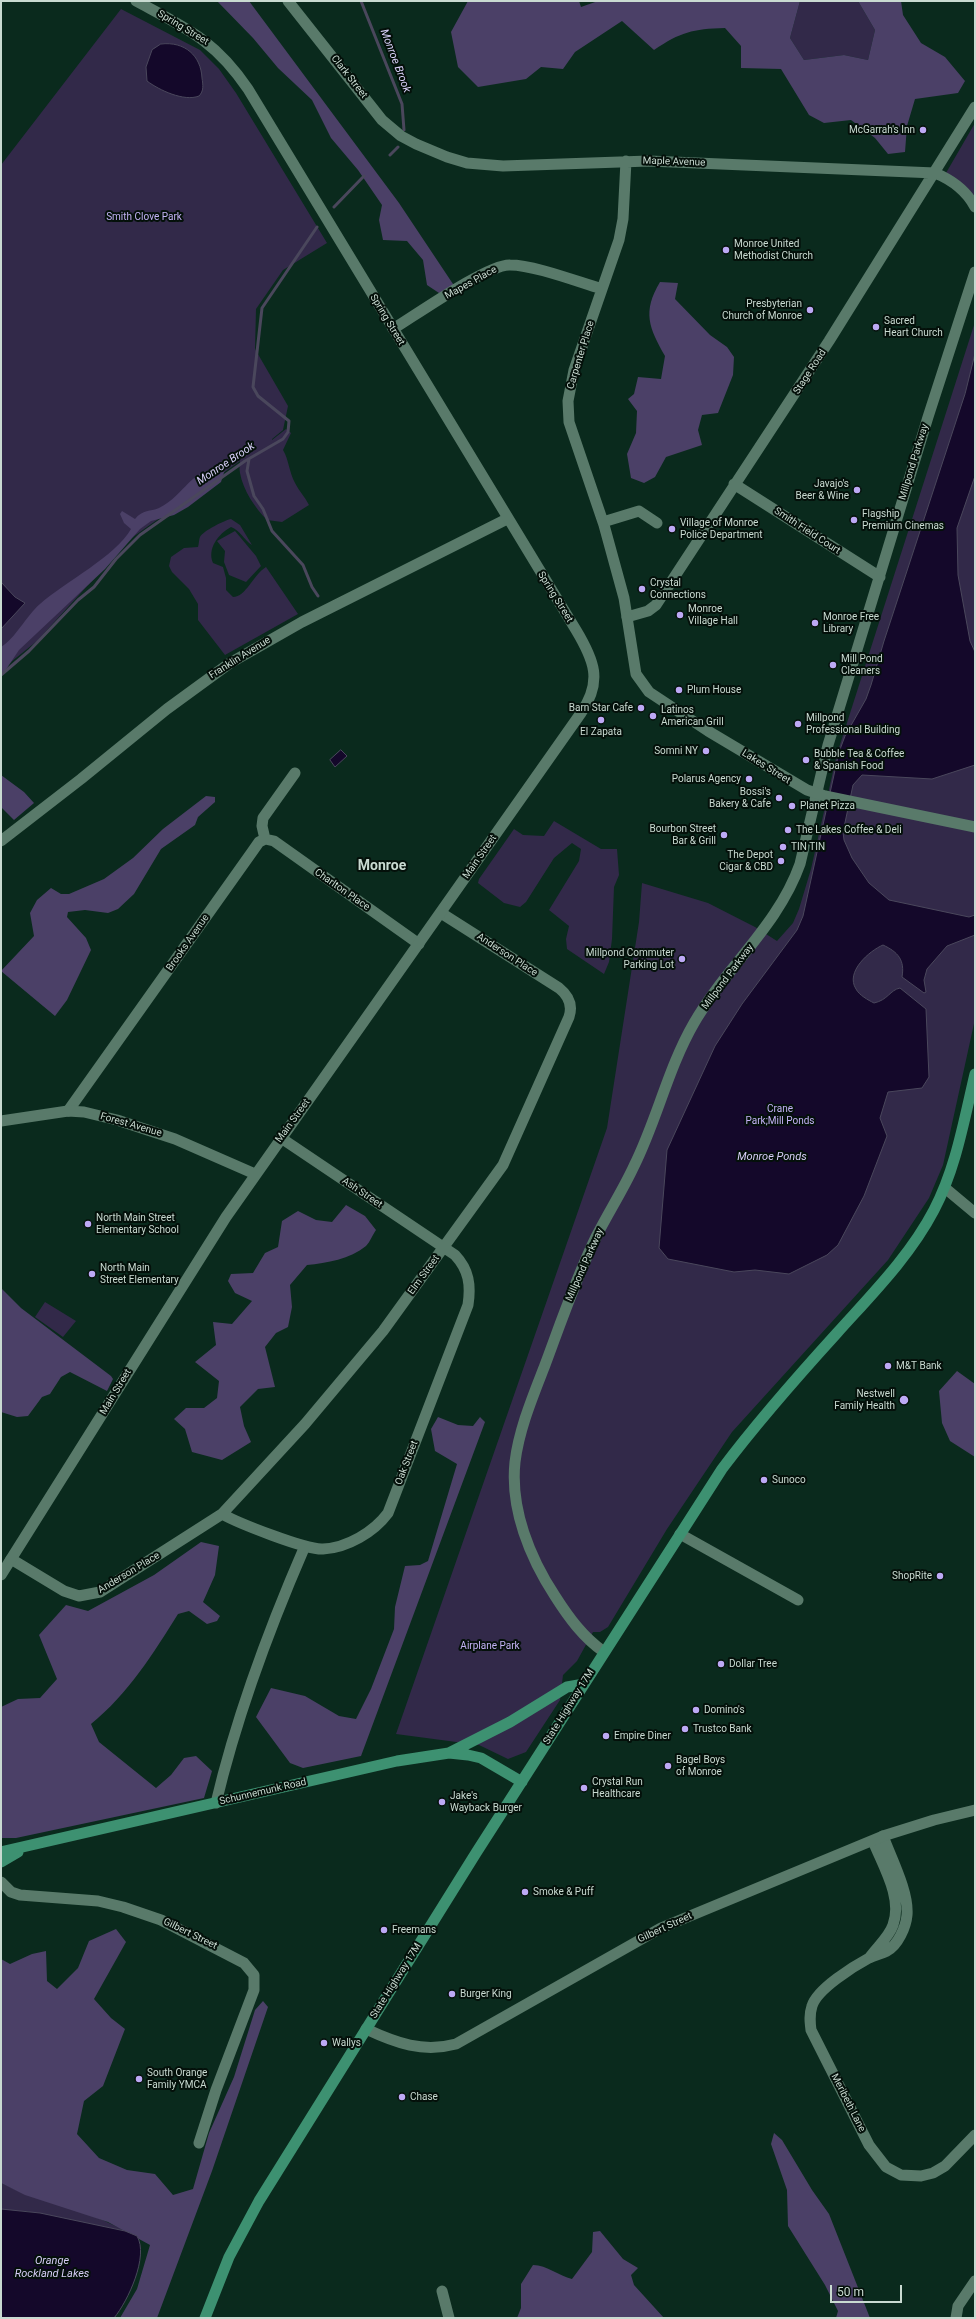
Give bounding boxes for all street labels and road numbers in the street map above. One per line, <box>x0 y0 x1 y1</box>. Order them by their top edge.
street label: Spring Street <box>155 8 211 48</box>
street label: Clark Street <box>328 53 370 101</box>
street label: Maple Avenue <box>642 155 706 169</box>
street label: Mapes Place <box>443 264 499 302</box>
street label: Spring Street <box>367 292 407 348</box>
street label: Carpenter Place <box>565 319 597 391</box>
street label: Stage Road <box>791 347 829 397</box>
street label: Millpond Parkway <box>897 423 931 501</box>
street label: Smith Field Court <box>772 505 842 557</box>
street label: Spring Street <box>535 569 575 625</box>
street label: Franklin Avenue <box>207 634 273 682</box>
street label: Lakes Street <box>739 747 793 787</box>
street label: Main Street <box>460 833 500 881</box>
street label: Charlton Place <box>312 866 372 914</box>
street label: Brooks Avenue <box>164 912 212 974</box>
street label: Anderson Place <box>474 931 540 979</box>
street label: Millpond Parkway <box>700 942 756 1012</box>
street label: Main Street <box>273 1097 313 1145</box>
street label: Forest Avenue <box>99 1111 163 1139</box>
street label: Ash Street <box>340 1175 384 1211</box>
street label: Millpond Parkway <box>564 1227 606 1303</box>
street label: Elm Street <box>406 1253 442 1297</box>
street label: Main Street <box>98 1367 134 1417</box>
street label: Oak Street <box>393 1439 421 1487</box>
street label: Anderson Place <box>96 1550 162 1596</box>
street label: State Highway 17M <box>541 1667 597 1747</box>
street label: Schunnemunk Road <box>218 1776 308 1808</box>
street label: Gilbert Street <box>636 1910 694 1946</box>
street label: Gilbert Street <box>161 1916 219 1952</box>
street label: State Highway 17M <box>368 1941 424 2021</box>
street label: Meribeth Lane <box>828 2072 868 2134</box>

